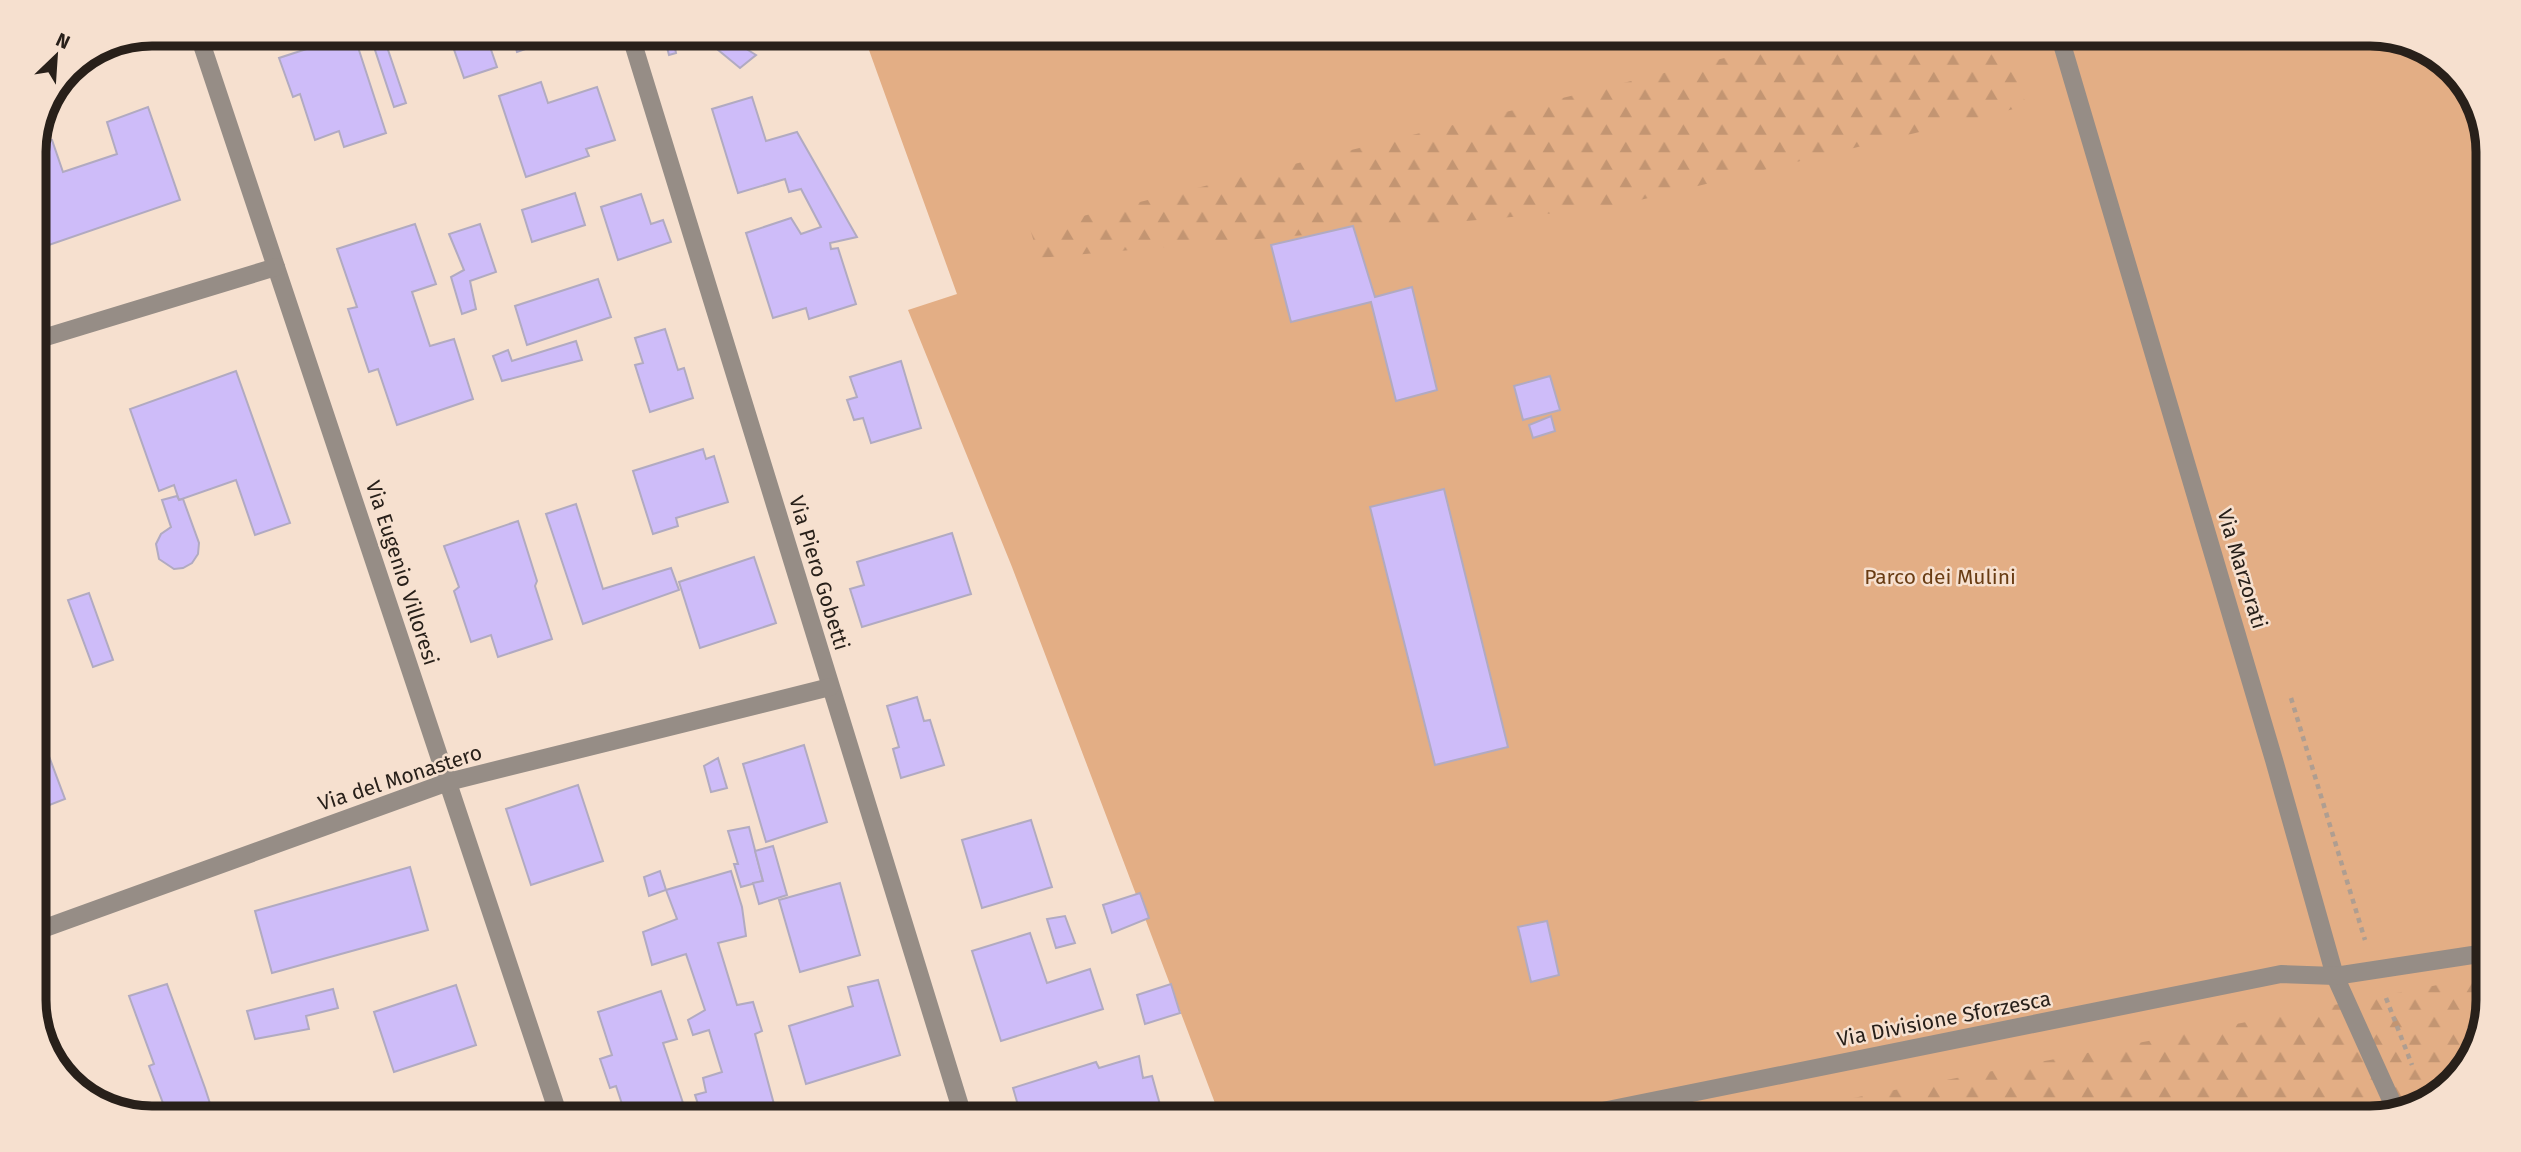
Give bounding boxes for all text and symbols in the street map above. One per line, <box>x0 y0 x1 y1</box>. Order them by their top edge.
north arrow <box>21 21 91 91</box>
text: N <box>52 28 74 54</box>
street label: Via Eugenio Villoresi <box>360 477 444 669</box>
street label: Via Piero Gobetti <box>783 493 855 653</box>
street label: Via Marzorati <box>2211 506 2273 632</box>
park label: Parco dei Mulini <box>1864 564 2016 590</box>
street label: Via del Monastero <box>315 739 485 817</box>
street label: Via Divisione Sforzesca <box>1835 986 2053 1052</box>

